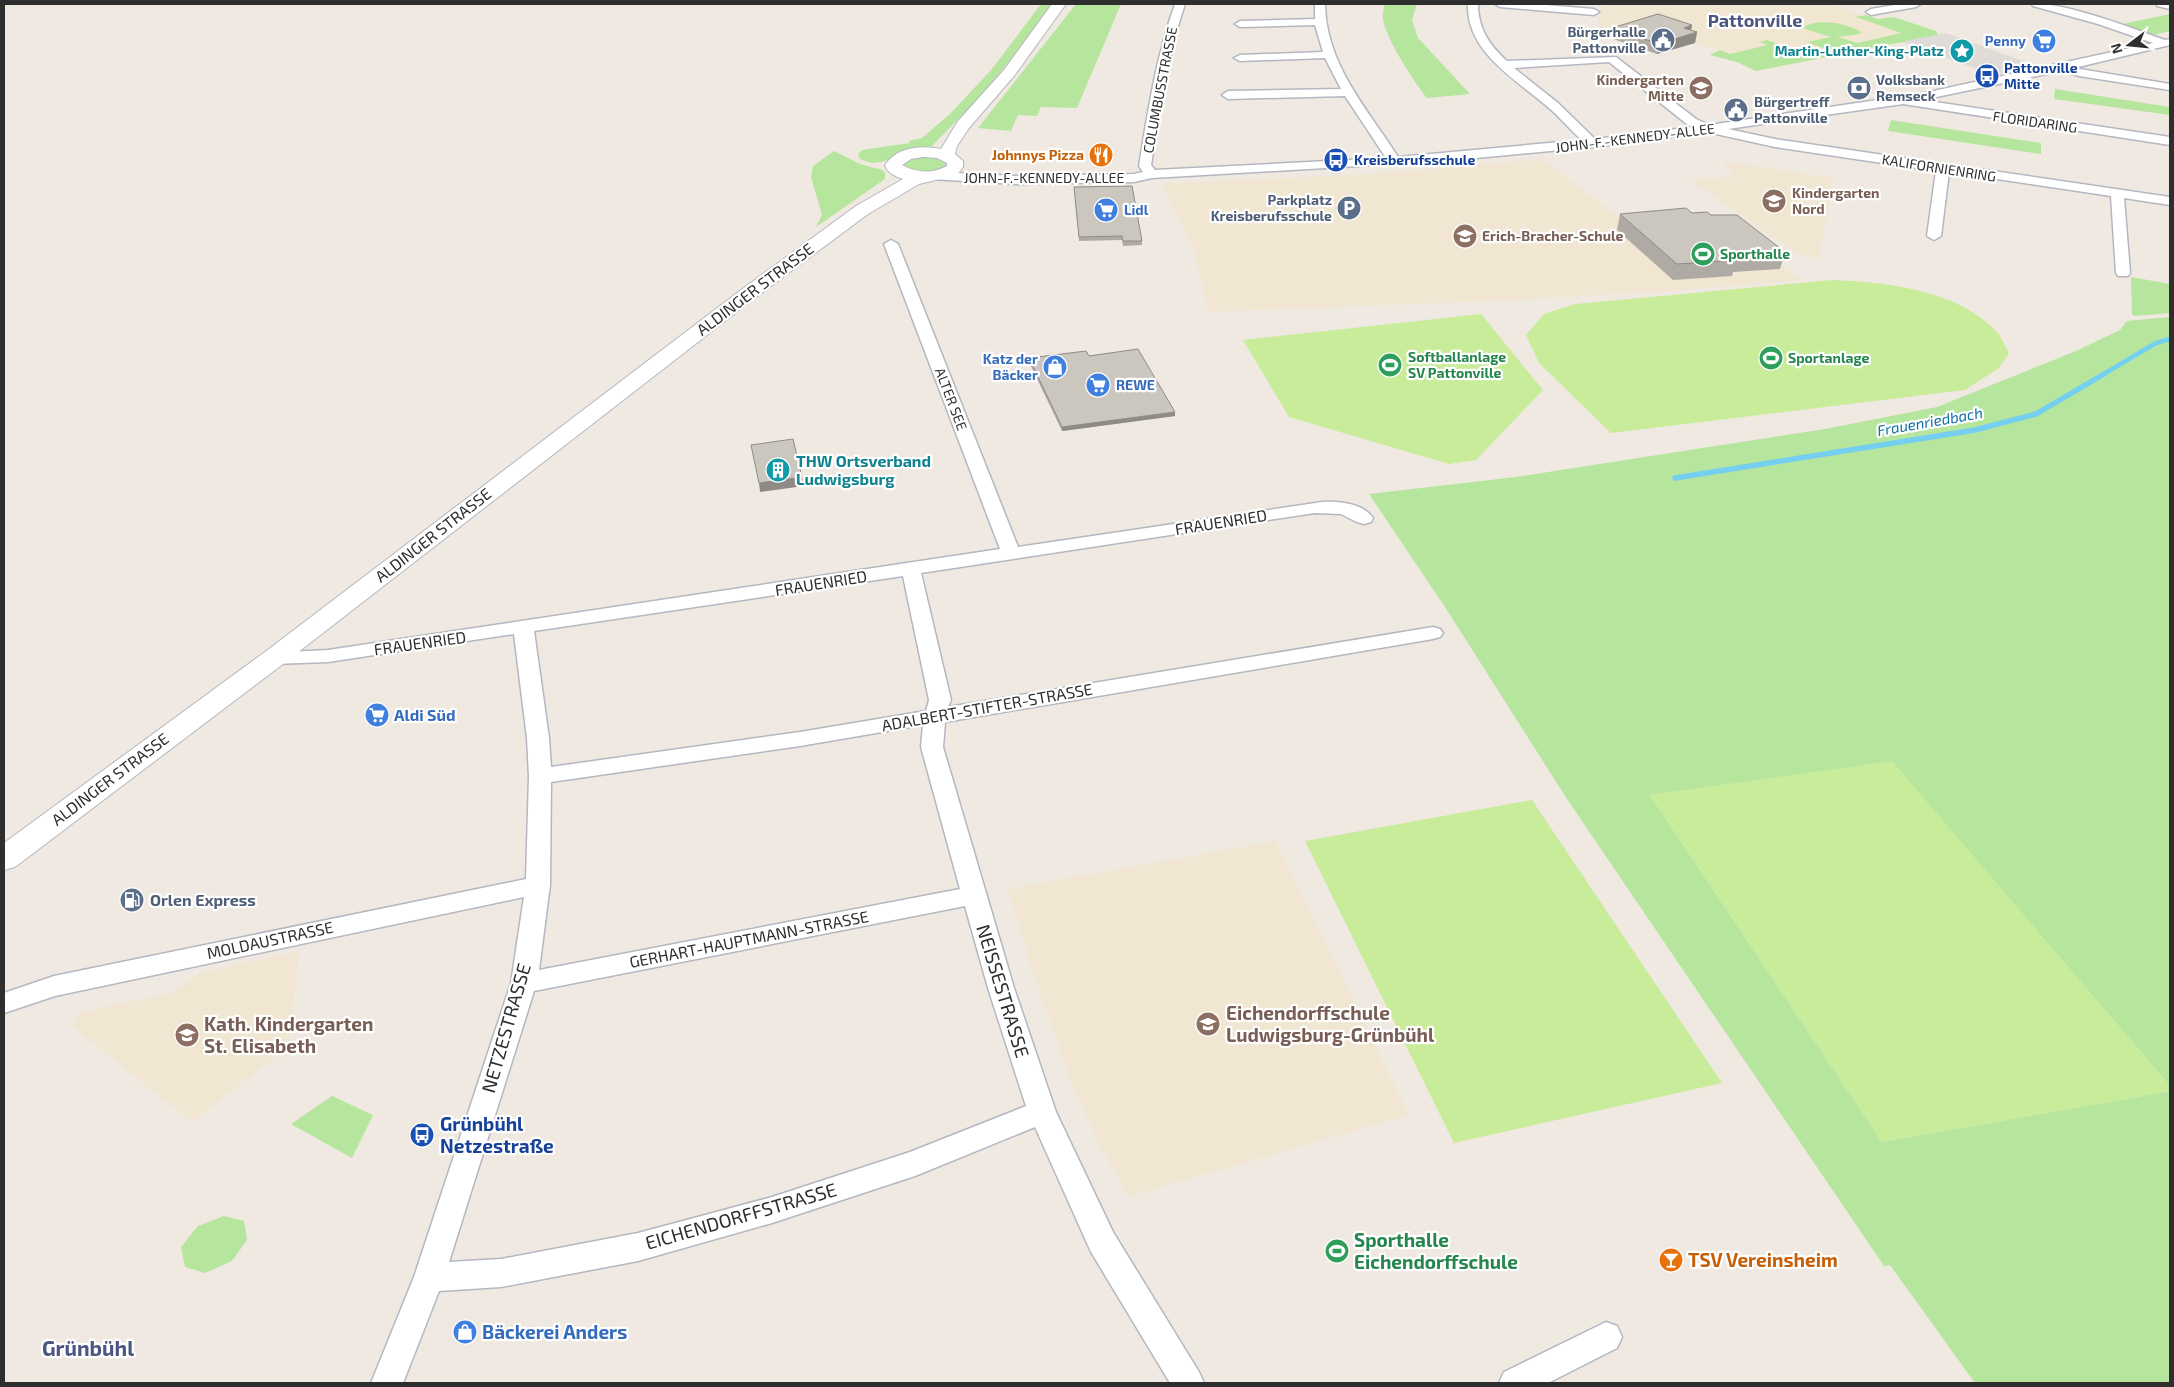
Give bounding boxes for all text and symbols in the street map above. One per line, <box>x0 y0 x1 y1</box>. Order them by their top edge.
district label: Pattonville <box>1708 9 1802 31</box>
north arrow <box>2104 20 2154 70</box>
place label: Bürgerhalle Pattonville <box>1567 23 1646 56</box>
street label: COLUMBUSSTRASSE <box>1139 25 1180 155</box>
public building icon: Bürgerhalle Pattonville <box>1650 27 1676 53</box>
supermarket icon: Penny <box>2031 28 2057 54</box>
place label: Penny <box>1985 32 2026 49</box>
place icon: Martin-Luther-King-Platz <box>1949 38 1975 64</box>
place label: Martin-Luther-King-Platz <box>1775 42 1944 59</box>
text: N <box>2106 42 2126 56</box>
place label: Pattonville Mitte <box>2004 59 2078 92</box>
bus stop icon: Pattonville Mitte <box>1974 63 2000 89</box>
place label: Kindergarten Mitte <box>1597 71 1684 104</box>
place label: Volksbank Remseck <box>1876 71 1945 104</box>
school or university icon: Kindergarten Mitte <box>1688 75 1714 101</box>
bank icon: Volksbank Remseck <box>1846 75 1872 101</box>
place label: Bürgertreff Pattonville <box>1754 93 1830 126</box>
public building icon: Bürgertreff Pattonville <box>1723 97 1749 123</box>
street label: FLORIDARING <box>1992 107 2078 136</box>
street label: JOHN-F.-KENNEDY-ALLEE <box>1554 119 1716 156</box>
restaurant icon: Johnnys Pizza <box>1088 142 1114 168</box>
place label: Johnnys Pizza <box>992 146 1084 163</box>
bus stop icon: Kreisberufsschule <box>1323 147 1349 173</box>
street label: KALIFORNIENRING <box>1881 150 1997 185</box>
place label: Kreisberufsschule <box>1354 151 1475 168</box>
street label: JOHN-F.-KENNEDY-ALLEE <box>964 169 1124 186</box>
place label: Kindergarten Nord <box>1792 184 1879 217</box>
school or university icon: Kindergarten Nord <box>1761 188 1787 214</box>
place label: Parkplatz Kreisberufsschule <box>1211 191 1332 224</box>
parking icon: Parkplatz Kreisberufsschule <box>1336 195 1362 221</box>
supermarket icon: Lidl <box>1093 197 1119 223</box>
place label: Lidl <box>1124 201 1149 218</box>
school or university icon: Erich-Bracher-Schule <box>1452 223 1478 249</box>
place label: Erich-Bracher-Schule <box>1482 227 1624 244</box>
street label: ALDINGER STRASSE <box>692 238 817 339</box>
sports icon: Sporthalle <box>1690 241 1716 267</box>
place label: Sporthalle <box>1720 245 1790 262</box>
sports icon: Sportanlage <box>1758 345 1784 371</box>
place label: Softballanlage SV Pattonville <box>1408 348 1506 381</box>
place label: Sportanlage <box>1788 349 1870 366</box>
place label: Katz der Bäcker <box>983 350 1038 383</box>
sports icon: Softballanlage SV Pattonville <box>1377 352 1403 378</box>
shop icon: Katz der Bäcker <box>1042 354 1068 380</box>
street label: ALTER SEE <box>932 365 971 433</box>
supermarket icon: REWE <box>1085 372 1111 398</box>
place label: REWE <box>1116 376 1155 393</box>
water label: Frauenriedbach <box>1876 403 1984 439</box>
place label: THW Ortsverband Ludwigsburg <box>796 451 931 488</box>
building icon: THW Ortsverband Ludwigsburg <box>765 457 791 483</box>
street label: ALDINGER STRASSE <box>371 483 494 586</box>
street label: FRAUENRIED <box>1174 505 1268 538</box>
street label: FRAUENRIED <box>774 566 868 599</box>
street label: FRAUENRIED <box>373 627 467 658</box>
street label: ADALBERT-STIFTER-STRASSE <box>880 679 1094 734</box>
supermarket icon: Aldi Süd <box>364 702 390 728</box>
place label: Aldi Süd <box>394 705 456 724</box>
street label: ALDINGER STRASSE <box>47 728 172 829</box>
fuel station icon: Orlen Express <box>119 887 145 913</box>
place label: Orlen Express <box>150 890 256 909</box>
street label: GERHART-HAUPTMANN-STRASSE <box>628 906 870 971</box>
street label: MOLDAUSTRASSE <box>205 917 335 962</box>
street label: NEISSESTRASSE <box>972 921 1035 1060</box>
street label: NETZESTRASSE <box>476 960 535 1095</box>
place label: Eichendorffschule Ludwigsburg-Grünbühl <box>1226 1001 1435 1046</box>
school or university icon: Eichendorffschule Ludwigsburg-Grünbühl <box>1195 1011 1221 1037</box>
place label: Kath. Kindergarten St. Elisabeth <box>204 1012 374 1057</box>
school or university icon: Kath. Kindergarten St. Elisabeth <box>174 1022 200 1048</box>
place label: Grünbühl Netzestraße <box>440 1112 554 1157</box>
bus stop icon: Grünbühl Netzestraße <box>409 1122 435 1148</box>
street label: EICHENDORFFSTRASSE <box>643 1177 839 1254</box>
place label: Sporthalle Eichendorffschule <box>1354 1228 1518 1273</box>
sports icon: Sporthalle Eichendorffschule <box>1324 1238 1350 1264</box>
bar icon: TSV Vereinsheim <box>1658 1247 1684 1273</box>
place label: TSV Vereinsheim <box>1688 1248 1838 1271</box>
shop icon: Bäckerei Anders <box>452 1319 478 1345</box>
place label: Bäckerei Anders <box>482 1320 627 1343</box>
district label: Grünbühl <box>42 1335 134 1360</box>

